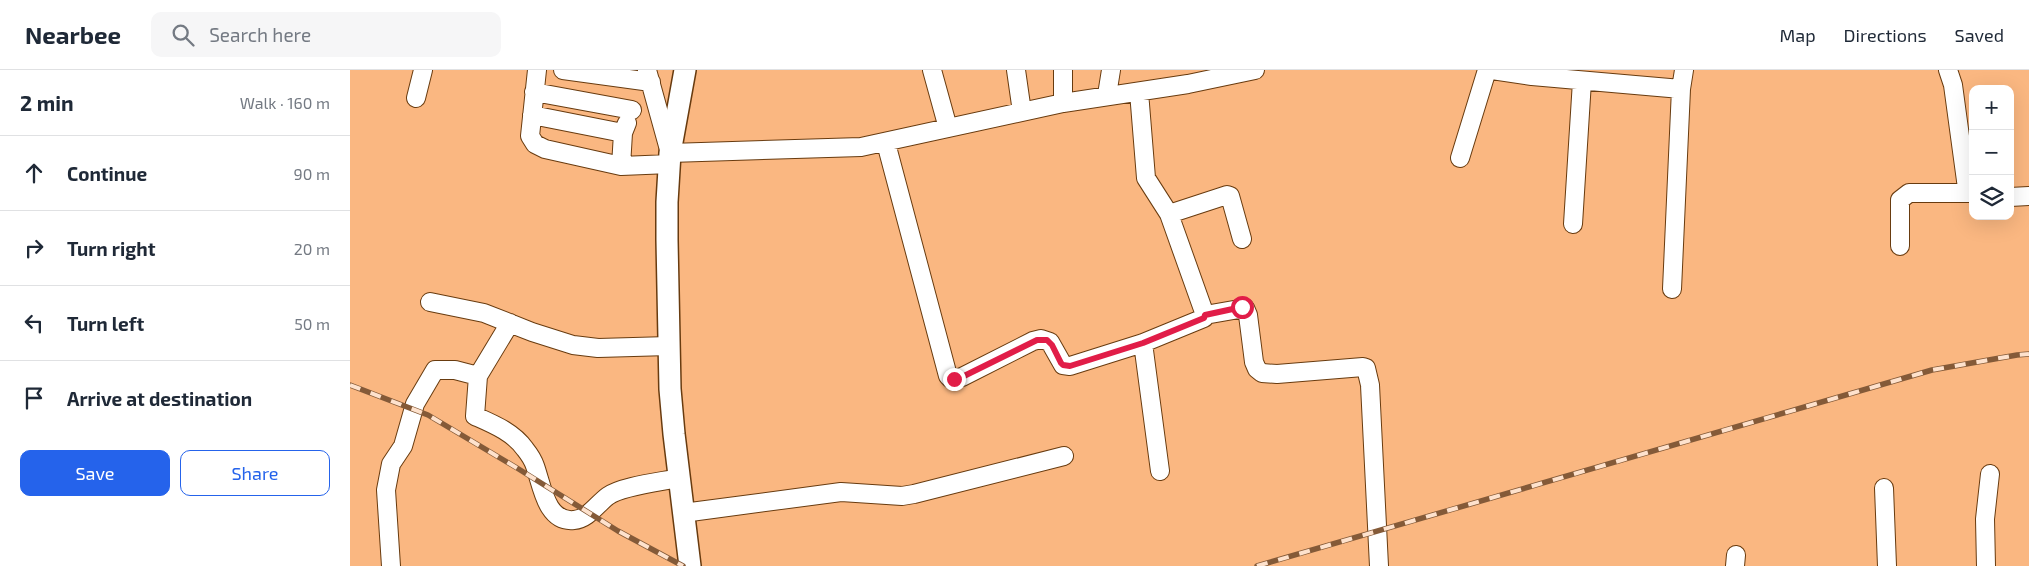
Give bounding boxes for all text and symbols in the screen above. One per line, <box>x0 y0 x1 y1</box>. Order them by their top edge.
search box <box>151 12 501 57</box>
text: Nearbee <box>25 20 121 49</box>
icon: search <box>169 21 197 49</box>
text: Search here <box>209 23 311 46</box>
text: Map <box>1779 24 1816 46</box>
text: Directions <box>1844 24 1927 46</box>
text: Saved <box>1955 24 2004 46</box>
map controls <box>1969 85 2014 220</box>
button: + <box>1969 85 2014 130</box>
text: 2 min <box>20 90 74 115</box>
text: Walk · 160 m <box>240 93 330 112</box>
button: − <box>1969 130 2014 175</box>
icon: ahead <box>20 159 48 187</box>
text: Continue <box>67 162 147 185</box>
text: 90 m <box>294 164 330 183</box>
button: layers <box>1969 175 2014 220</box>
icon: right <box>20 234 48 262</box>
text: Turn right <box>67 237 155 260</box>
text: 20 m <box>294 239 330 258</box>
route start <box>1231 296 1254 319</box>
icon: left <box>20 309 48 337</box>
text: Turn left <box>67 312 144 335</box>
text: 50 m <box>294 314 330 333</box>
route end <box>943 368 966 391</box>
icon: arrive <box>20 384 48 412</box>
text: Arrive at destination <box>67 387 252 410</box>
button: Save <box>20 450 170 496</box>
button: Share <box>180 450 330 496</box>

